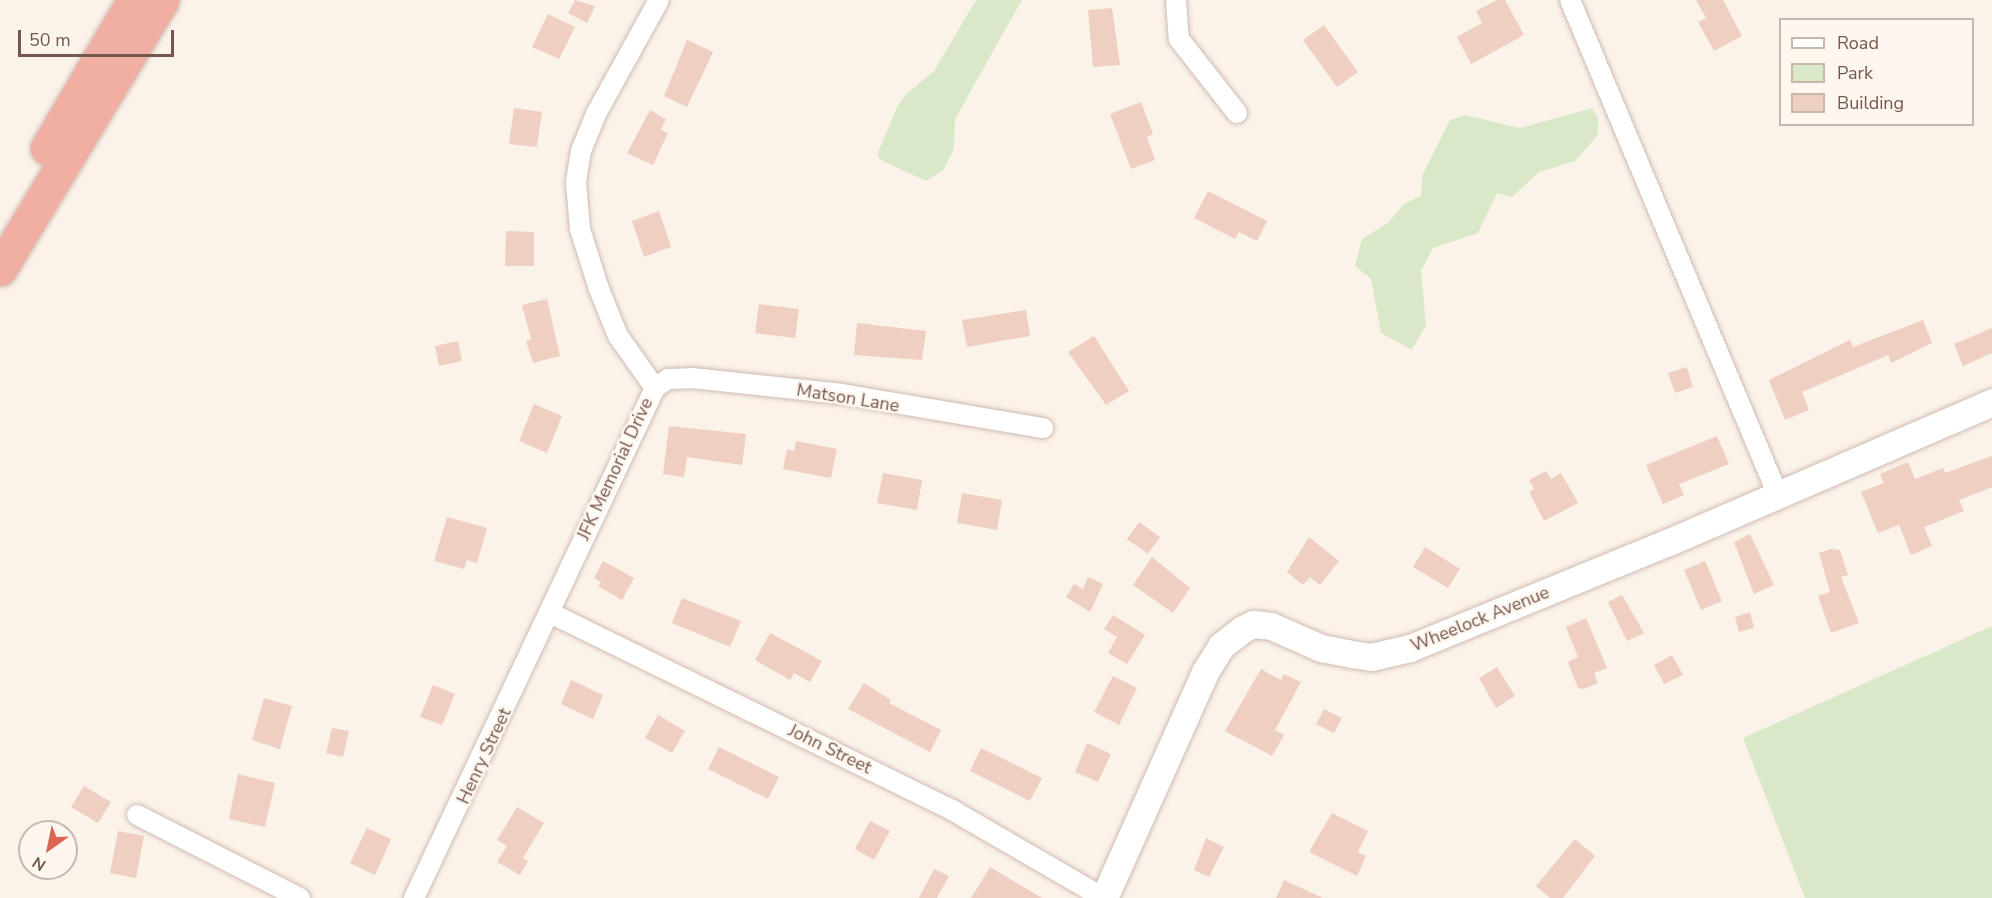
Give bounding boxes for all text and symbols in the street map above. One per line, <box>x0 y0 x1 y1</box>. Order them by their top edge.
scale bar <box>21 18 177 56</box>
legend <box>1779 18 1974 126</box>
text: 50 m <box>29 28 71 52</box>
text: Road <box>1837 31 1879 55</box>
text: Park <box>1837 61 1873 85</box>
text: Building <box>1837 91 1904 115</box>
street label: Matson Lane <box>795 379 901 417</box>
street label: JFK Memorial Drive <box>573 394 657 544</box>
street label: Wheelock Avenue <box>1408 581 1552 657</box>
street label: Henry Street <box>452 705 516 807</box>
street label: John Street <box>785 720 875 778</box>
north arrow <box>18 820 78 880</box>
text: N <box>28 851 50 876</box>

